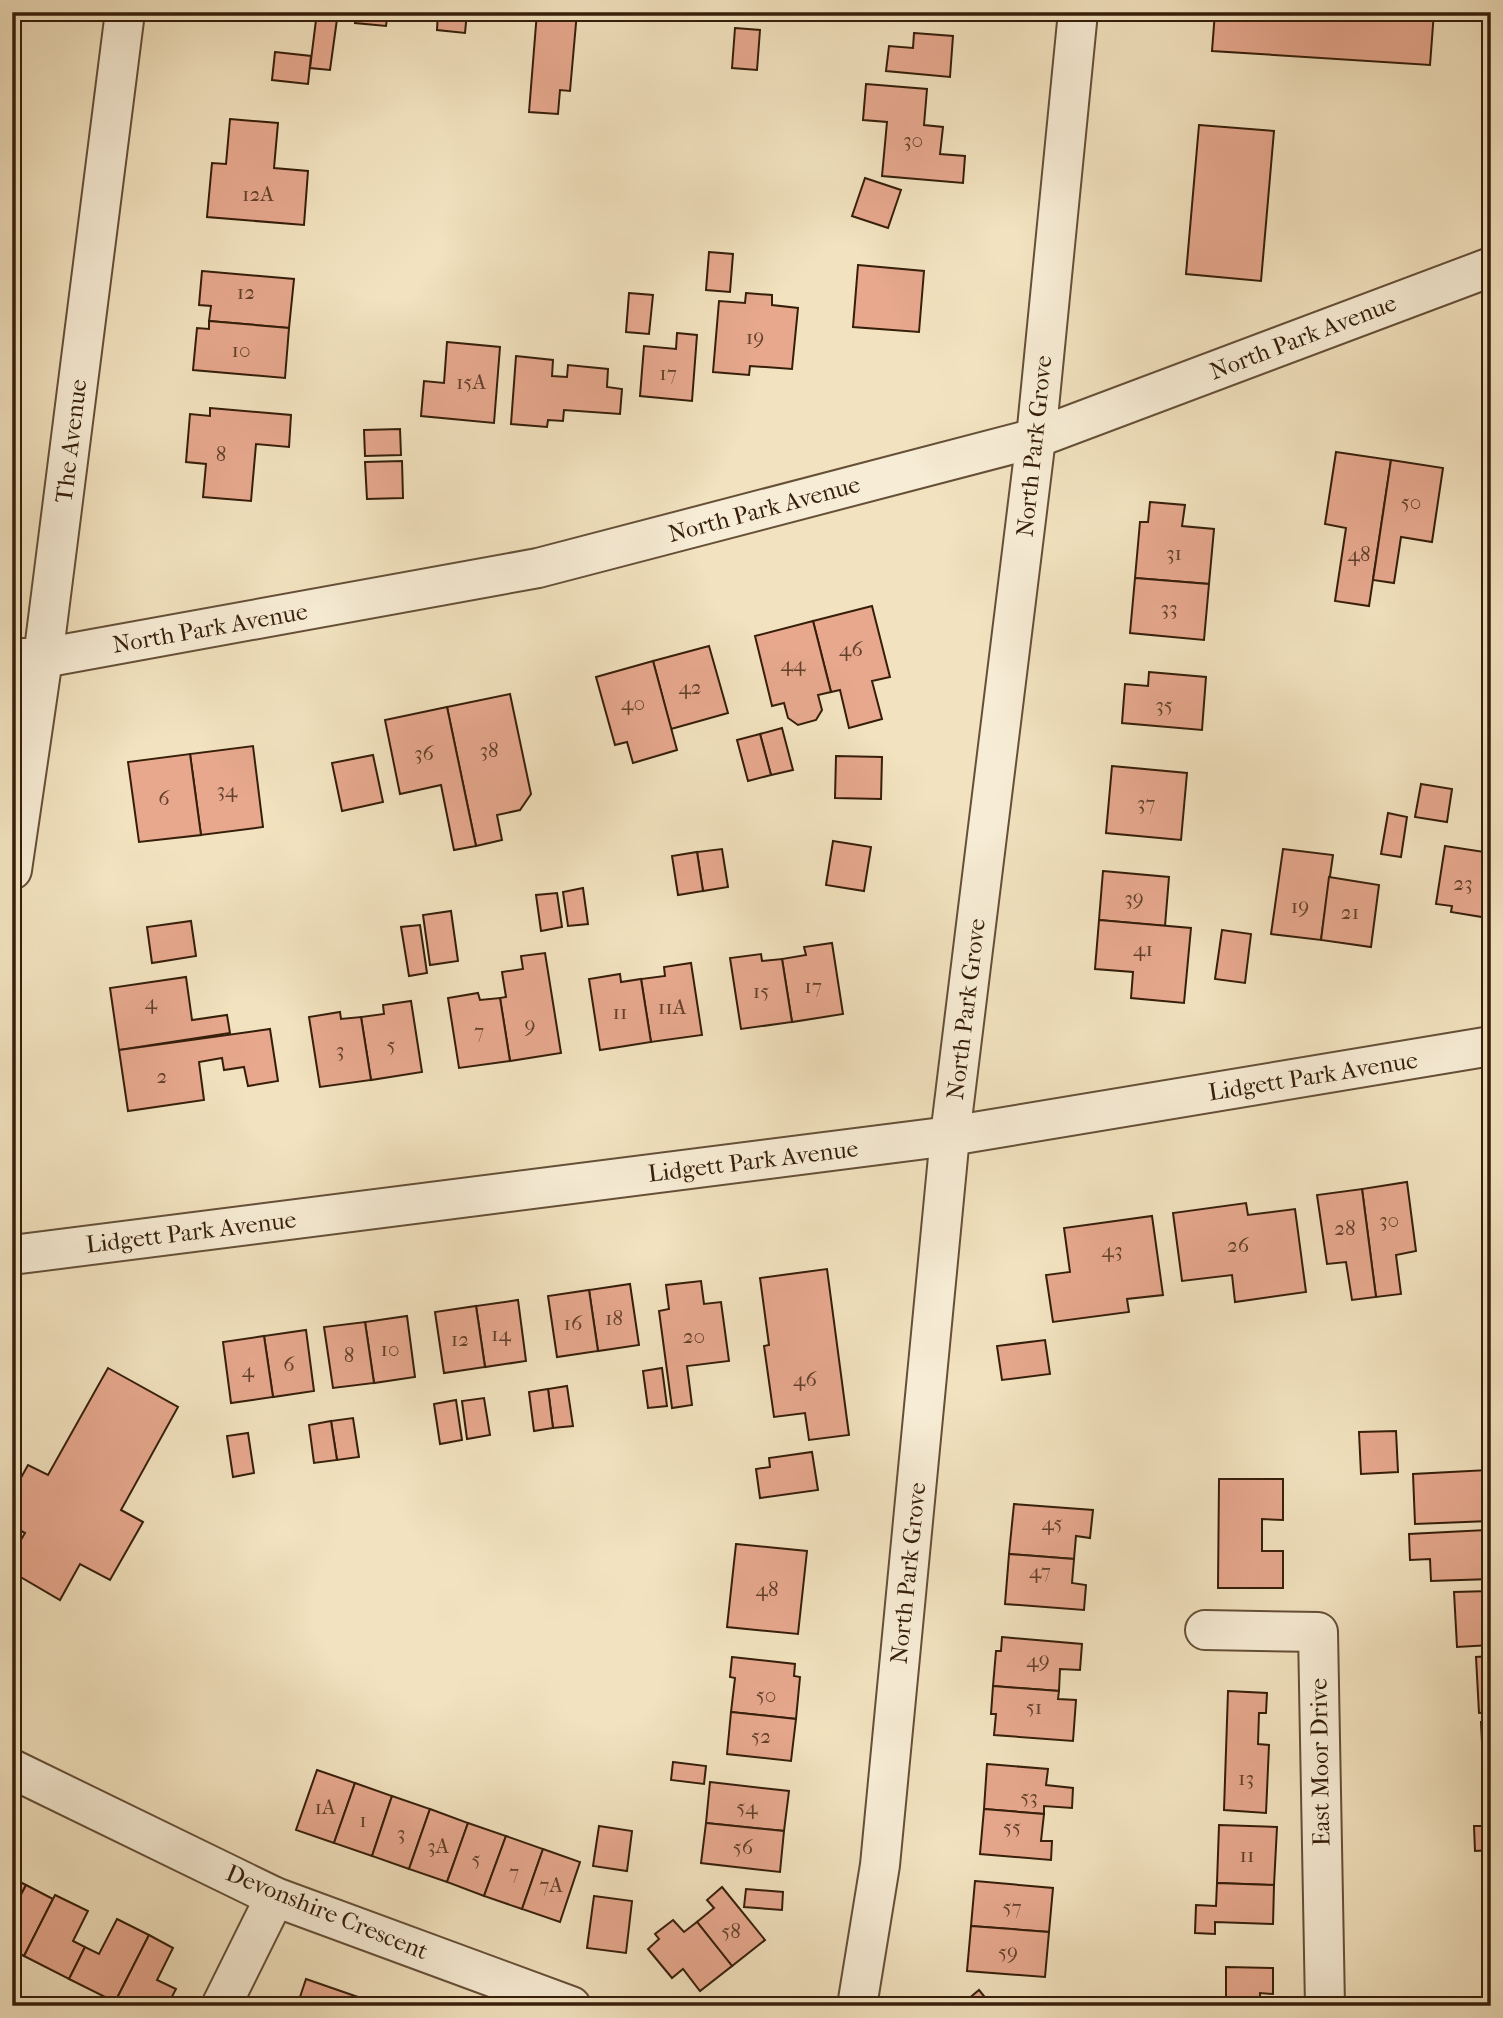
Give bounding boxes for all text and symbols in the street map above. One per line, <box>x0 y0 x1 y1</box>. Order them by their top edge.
house number: 30 <box>903 128 923 152</box>
house number: 12A <box>242 182 274 206</box>
house number: 12 <box>237 280 255 304</box>
street label: North Park Avenue <box>1206 288 1400 385</box>
house number: 19 <box>746 325 764 349</box>
house number: 10 <box>232 338 250 362</box>
street label: North Park Grove <box>1011 354 1057 538</box>
house number: 17 <box>659 361 677 385</box>
house number: 15A <box>456 370 486 394</box>
street label: The Avenue <box>50 377 92 504</box>
house number: 8 <box>216 442 226 466</box>
street label: North Park Avenue <box>665 470 863 548</box>
house number: 50 <box>1401 490 1421 514</box>
house number: 31 <box>1166 541 1182 565</box>
house number: 48 <box>1348 542 1370 566</box>
house number: 33 <box>1160 596 1178 620</box>
street label: North Park Avenue <box>110 597 310 659</box>
house number: 46 <box>839 637 864 661</box>
house number: 44 <box>781 652 806 676</box>
house number: 42 <box>678 675 702 699</box>
house number: 40 <box>621 691 645 715</box>
house number: 35 <box>1155 693 1173 717</box>
house number: 38 <box>479 738 499 762</box>
house number: 36 <box>414 741 435 765</box>
house number: 34 <box>216 778 238 802</box>
house number: 6 <box>158 786 170 810</box>
house number: 37 <box>1137 791 1155 815</box>
house number: 23 <box>1453 871 1473 895</box>
house number: 39 <box>1124 886 1144 910</box>
house number: 19 <box>1291 894 1309 918</box>
house number: 21 <box>1341 900 1359 924</box>
street label: North Park Grove <box>941 917 991 1101</box>
house number: 41 <box>1133 937 1153 961</box>
house number: 17 <box>804 974 822 998</box>
house number: 15 <box>753 979 769 1003</box>
house number: 4 <box>145 990 158 1014</box>
house number: 11A <box>658 995 687 1019</box>
house number: 11 <box>613 1000 628 1024</box>
house number: 9 <box>524 1013 536 1037</box>
house number: 7 <box>474 1019 484 1043</box>
house number: 5 <box>386 1033 396 1057</box>
house number: 3 <box>336 1038 344 1062</box>
street label: Lidgett Park Avenue <box>1206 1046 1420 1106</box>
house number: 2 <box>157 1064 168 1088</box>
street label: Lidgett Park Avenue <box>646 1134 860 1188</box>
street label: Lidgett Park Avenue <box>84 1205 298 1259</box>
house number: 30 <box>1379 1208 1399 1232</box>
house number: 28 <box>1334 1216 1356 1240</box>
house number: 26 <box>1227 1233 1250 1257</box>
house number: 43 <box>1101 1238 1123 1262</box>
house number: 18 <box>605 1306 623 1330</box>
house number: 16 <box>564 1311 583 1335</box>
house number: 14 <box>491 1322 512 1346</box>
house number: 20 <box>683 1324 705 1348</box>
house number: 12 <box>451 1327 469 1351</box>
house number: 10 <box>381 1337 399 1361</box>
house number: 8 <box>344 1343 354 1367</box>
house number: 6 <box>283 1352 295 1376</box>
house number: 4 <box>242 1358 255 1382</box>
house number: 46 <box>793 1367 818 1391</box>
street label: North Park Grove <box>885 1481 931 1665</box>
house number: 45 <box>1042 1511 1062 1535</box>
house number: 47 <box>1029 1559 1051 1583</box>
house number: 48 <box>756 1577 778 1601</box>
house number: 49 <box>1026 1648 1050 1672</box>
street label: East Moor Drive <box>1305 1678 1335 1846</box>
house number: 50 <box>756 1683 776 1707</box>
house number: 51 <box>1026 1695 1042 1719</box>
house number: 52 <box>751 1724 771 1748</box>
house number: 13 <box>1238 1766 1254 1790</box>
house number: 53 <box>1020 1785 1038 1809</box>
house number: 1A <box>314 1795 336 1819</box>
house number: 54 <box>736 1795 758 1819</box>
house number: 1 <box>359 1808 367 1832</box>
house number: 55 <box>1003 1815 1021 1839</box>
house number: 3 <box>397 1821 405 1845</box>
house number: 3A <box>427 1834 449 1858</box>
house number: 56 <box>733 1835 754 1859</box>
house number: 11 <box>1240 1843 1255 1867</box>
house number: 5 <box>471 1847 481 1871</box>
street label: Devonshire Crescent <box>222 1859 433 1965</box>
house number: 7 <box>509 1860 519 1884</box>
house number: 7A <box>539 1873 563 1897</box>
house number: 57 <box>1002 1895 1022 1919</box>
house number: 58 <box>721 1919 741 1943</box>
house number: 59 <box>998 1940 1018 1964</box>

